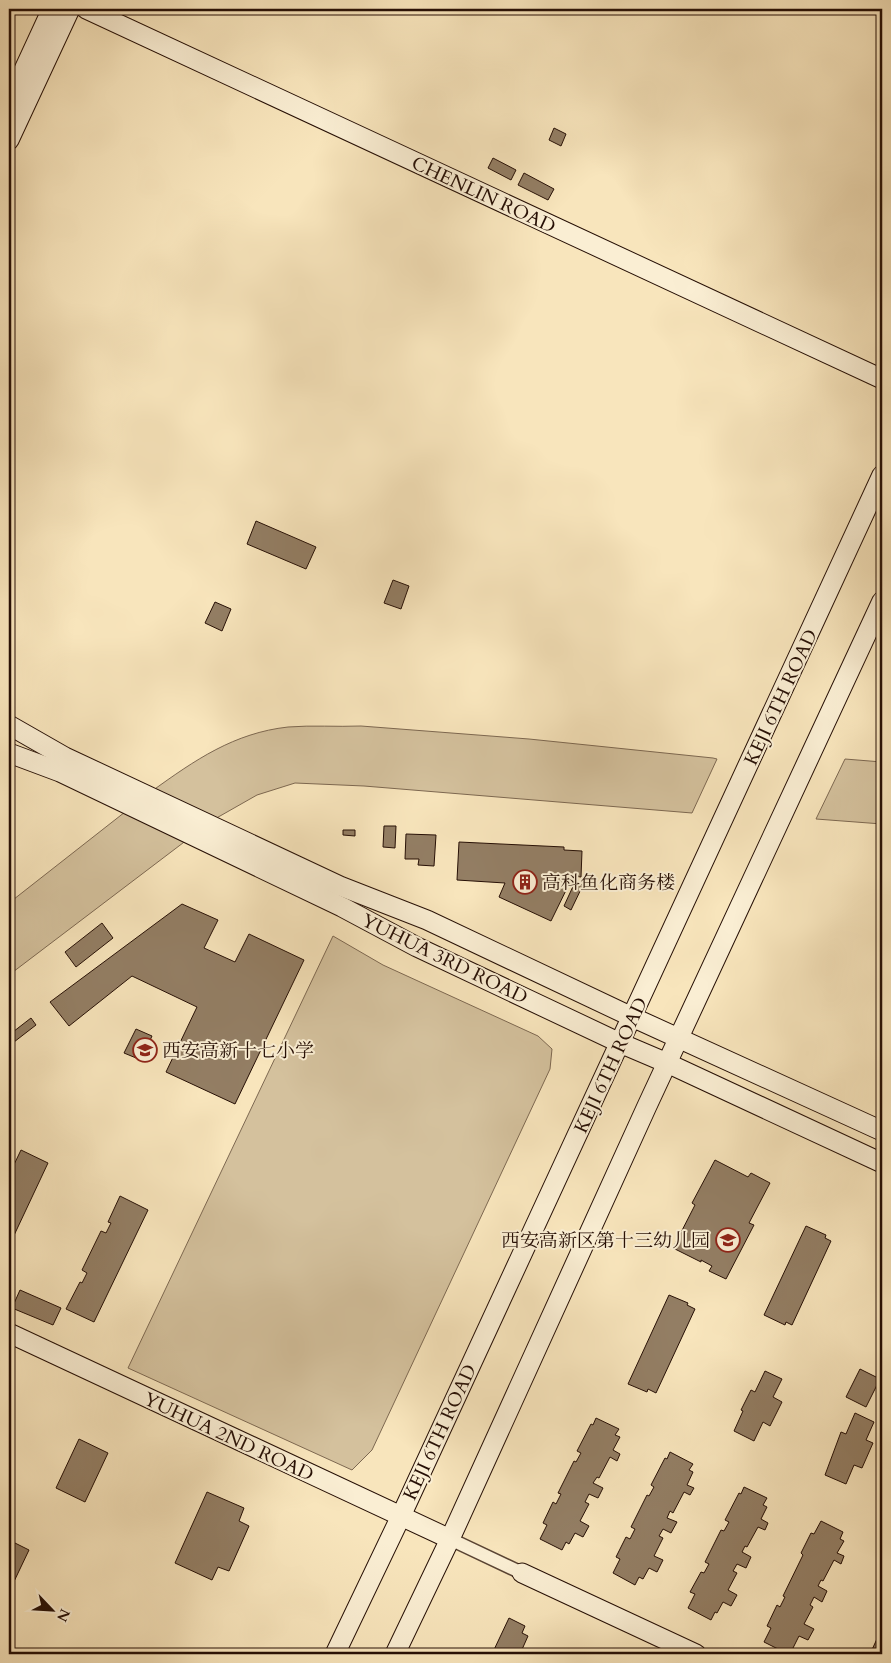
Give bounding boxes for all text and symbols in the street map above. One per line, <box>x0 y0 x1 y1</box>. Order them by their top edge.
street label: CHENLIN ROAD <box>407 150 560 240</box>
street label: KEJI 6TH ROAD <box>738 625 824 770</box>
building icon: 高科鱼化商务楼 <box>512 869 538 895</box>
place label: 高科鱼化商务楼 <box>542 870 675 896</box>
street label: YUHUA 3RD ROAD <box>357 907 532 1010</box>
street label: KEJI 6TH ROAD <box>568 993 654 1138</box>
school or university icon: 西安高新十七小学 <box>132 1037 158 1063</box>
place label: 西安高新十七小学 <box>162 1038 314 1064</box>
school or university icon: 西安高新区第十三幼儿园 <box>715 1227 741 1253</box>
place label: 西安高新区第十三幼儿园 <box>501 1228 710 1254</box>
street label: KEJI 6TH ROAD <box>397 1360 483 1505</box>
street label: YUHUA 2ND ROAD <box>139 1386 318 1488</box>
north arrow <box>28 1586 78 1636</box>
text: N <box>52 1606 75 1625</box>

